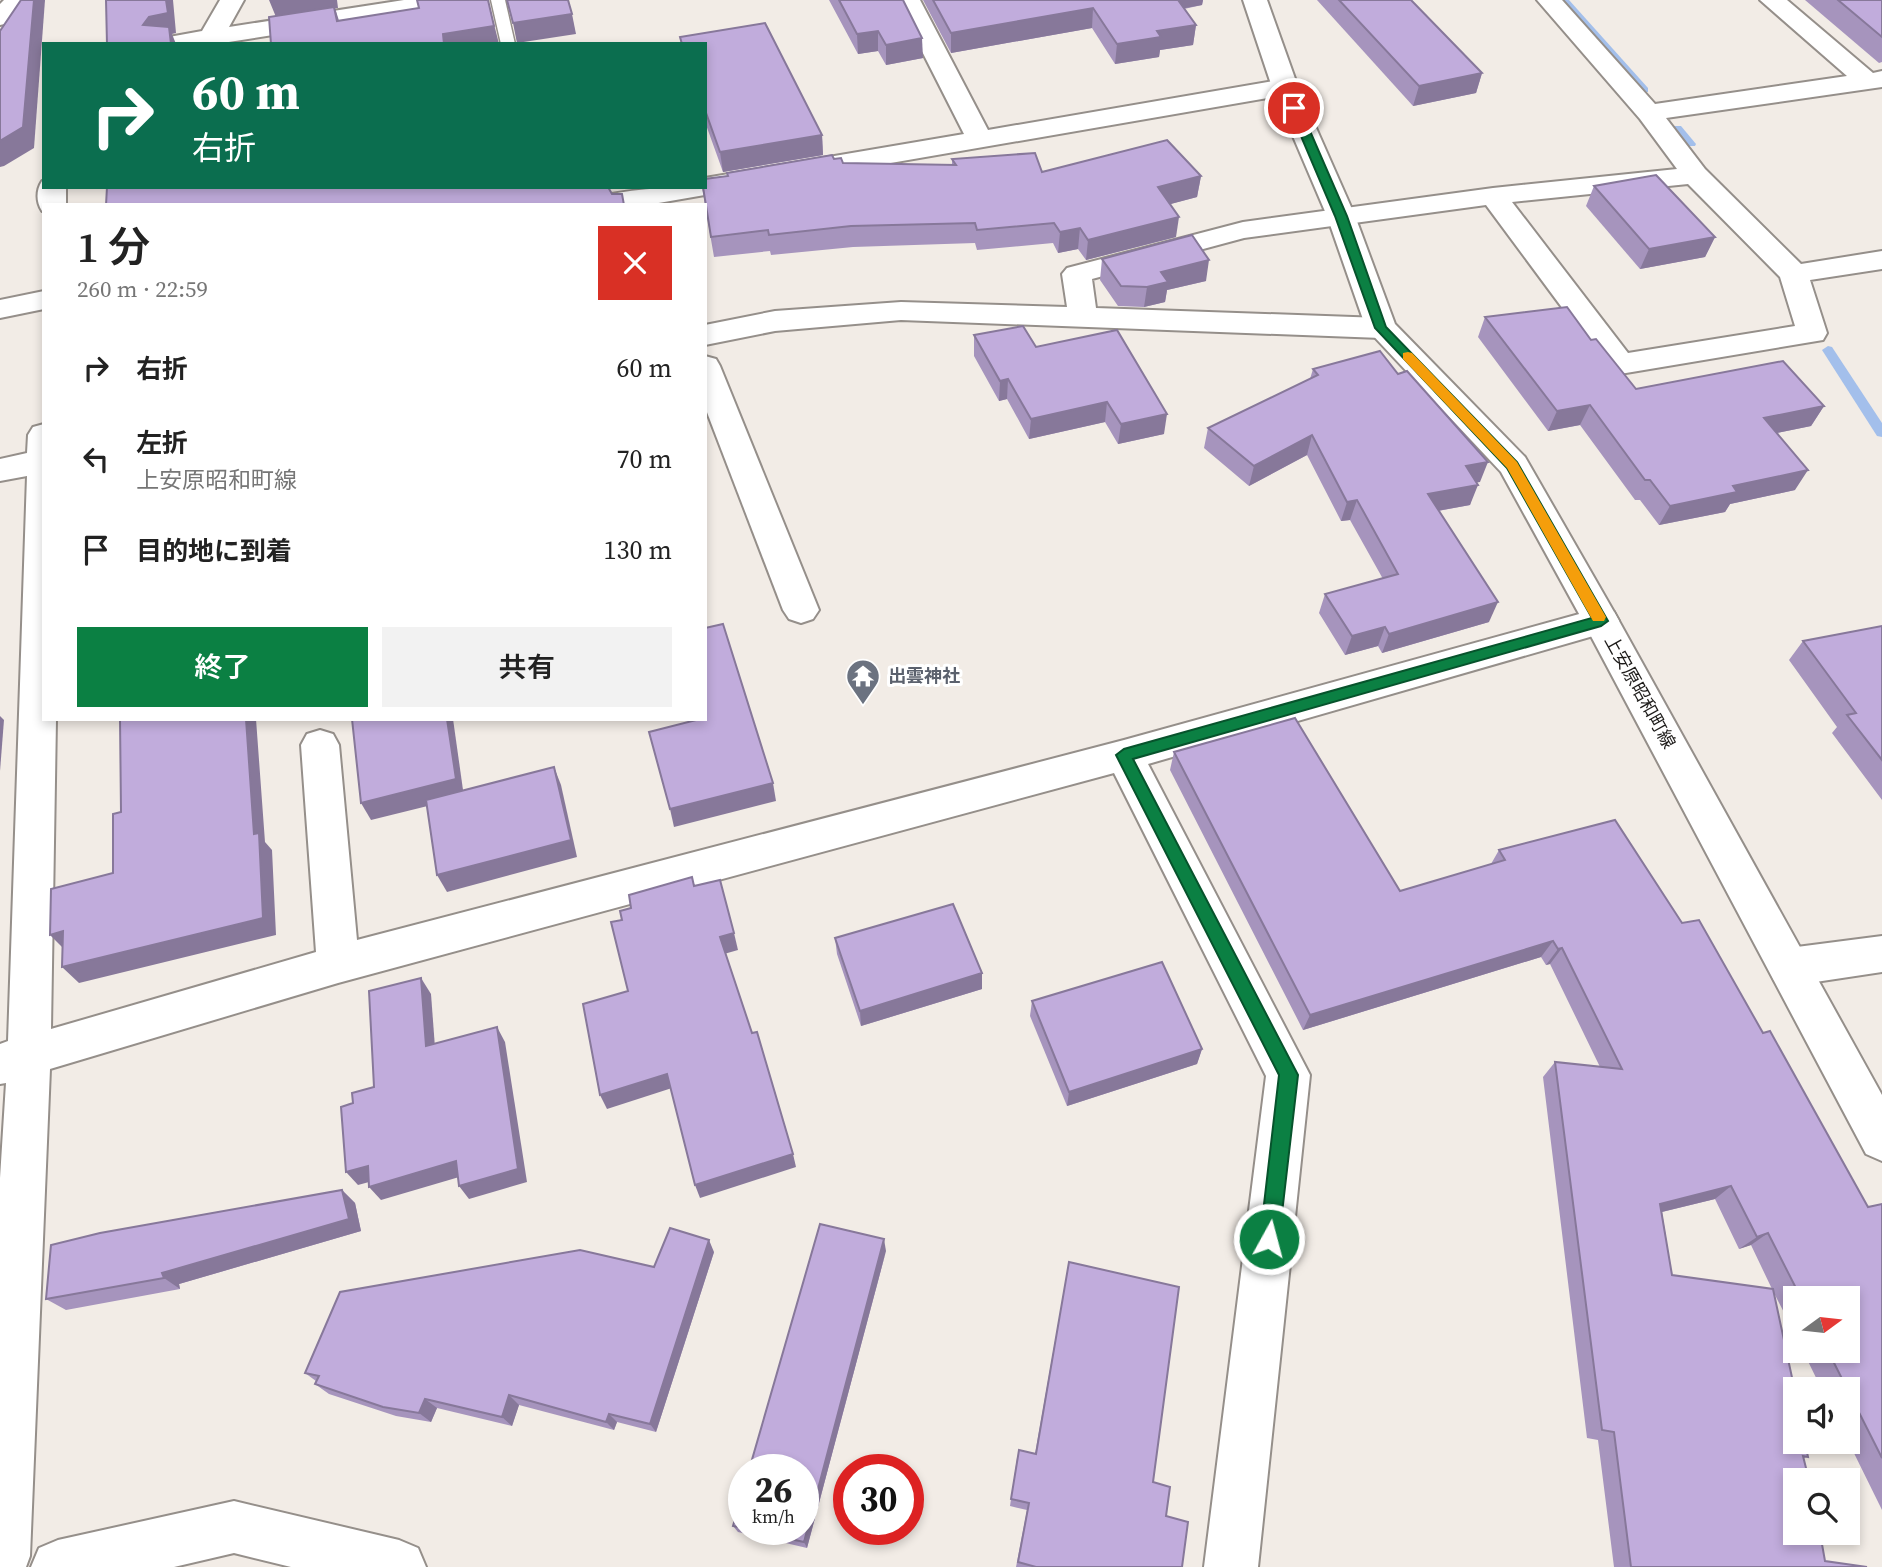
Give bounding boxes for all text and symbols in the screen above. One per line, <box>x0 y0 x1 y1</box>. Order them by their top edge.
text: 60 m <box>192 58 300 125</box>
icon: right <box>77 70 168 161</box>
pin <box>1264 78 1324 138</box>
icon: arrive <box>1275 89 1313 127</box>
text: 右折 <box>192 126 256 170</box>
text: 1 分 <box>77 218 150 276</box>
button: close <box>598 226 672 300</box>
text: 260 m · 22:59 <box>77 273 208 305</box>
icon: right <box>77 349 115 387</box>
text: 60 m <box>617 350 672 386</box>
text: 右折 <box>136 351 188 387</box>
text: 左折 <box>136 425 188 461</box>
icon: left <box>77 440 115 478</box>
text: 70 m <box>617 441 672 477</box>
text: 上安原昭和町線 <box>136 464 297 496</box>
icon: arrive <box>77 531 115 569</box>
text: 130 m <box>604 532 672 568</box>
text: 目的地に到着 <box>136 533 292 569</box>
button: 終了 <box>77 627 368 707</box>
button: 共有 <box>382 627 672 707</box>
street label: 上安原昭和町線 <box>1599 631 1682 753</box>
temple icon: 出雲神社 <box>844 657 882 706</box>
place label: 出雲神社 <box>888 663 960 688</box>
position arrow <box>1232 1202 1306 1276</box>
north arrow <box>1783 1286 1860 1363</box>
map controls <box>1783 1286 1860 1545</box>
button: sound <box>1783 1377 1860 1454</box>
speed limit sign: 30 <box>833 1454 924 1545</box>
text: 26 <box>755 1466 792 1514</box>
button: search <box>1783 1468 1860 1545</box>
text: km/h <box>752 1504 795 1529</box>

